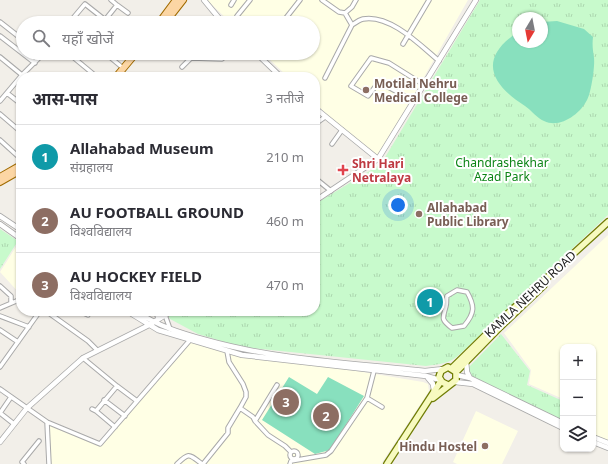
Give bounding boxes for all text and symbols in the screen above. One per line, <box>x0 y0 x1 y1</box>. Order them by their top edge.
north arrow <box>512 12 548 48</box>
search box <box>16 16 320 60</box>
icon: search <box>30 27 52 49</box>
text: यहाँ खोजें <box>62 28 114 48</box>
place label: Motilal Nehru Medical College <box>374 75 468 106</box>
marker: Motilal Nehru Medical College <box>361 85 371 95</box>
text: आस-पास <box>32 87 97 110</box>
text: 3 नतीजे <box>266 89 304 107</box>
text: Allahabad Museum <box>70 138 214 158</box>
text: 1 <box>41 148 49 166</box>
text: 210 m <box>266 148 304 166</box>
park label: Chandrashekhar Azad Park <box>455 154 549 185</box>
place label: Shri Hari Netralaya <box>352 155 411 186</box>
text: संग्रहालय <box>70 158 113 176</box>
marker: Shri Hari Netralaya <box>337 164 349 176</box>
your location <box>388 195 408 215</box>
place label: Allahabad Public Library <box>427 199 509 230</box>
text: AU FOOTBALL GROUND <box>70 202 244 222</box>
marker: Allahabad Public Library <box>414 209 424 219</box>
text: 2 <box>41 212 49 230</box>
text: 460 m <box>266 212 304 230</box>
text: विश्वविद्यालय <box>70 222 132 240</box>
street label: KAMLA NEHRU ROAD <box>480 247 580 341</box>
text: AU HOCKEY FIELD <box>70 266 202 286</box>
text: 3 <box>41 276 49 294</box>
text: 470 m <box>266 276 304 294</box>
text: विश्वविद्यालय <box>70 286 132 304</box>
pin: 1 <box>417 287 443 317</box>
map controls <box>560 344 596 452</box>
button: + <box>560 344 596 380</box>
button: − <box>560 380 596 416</box>
pin: 3 <box>273 387 299 417</box>
pin: 2 <box>313 401 339 431</box>
button: layers <box>560 416 596 452</box>
place label: Hindu Hostel <box>399 438 477 455</box>
marker: Hindu Hostel <box>480 441 490 451</box>

